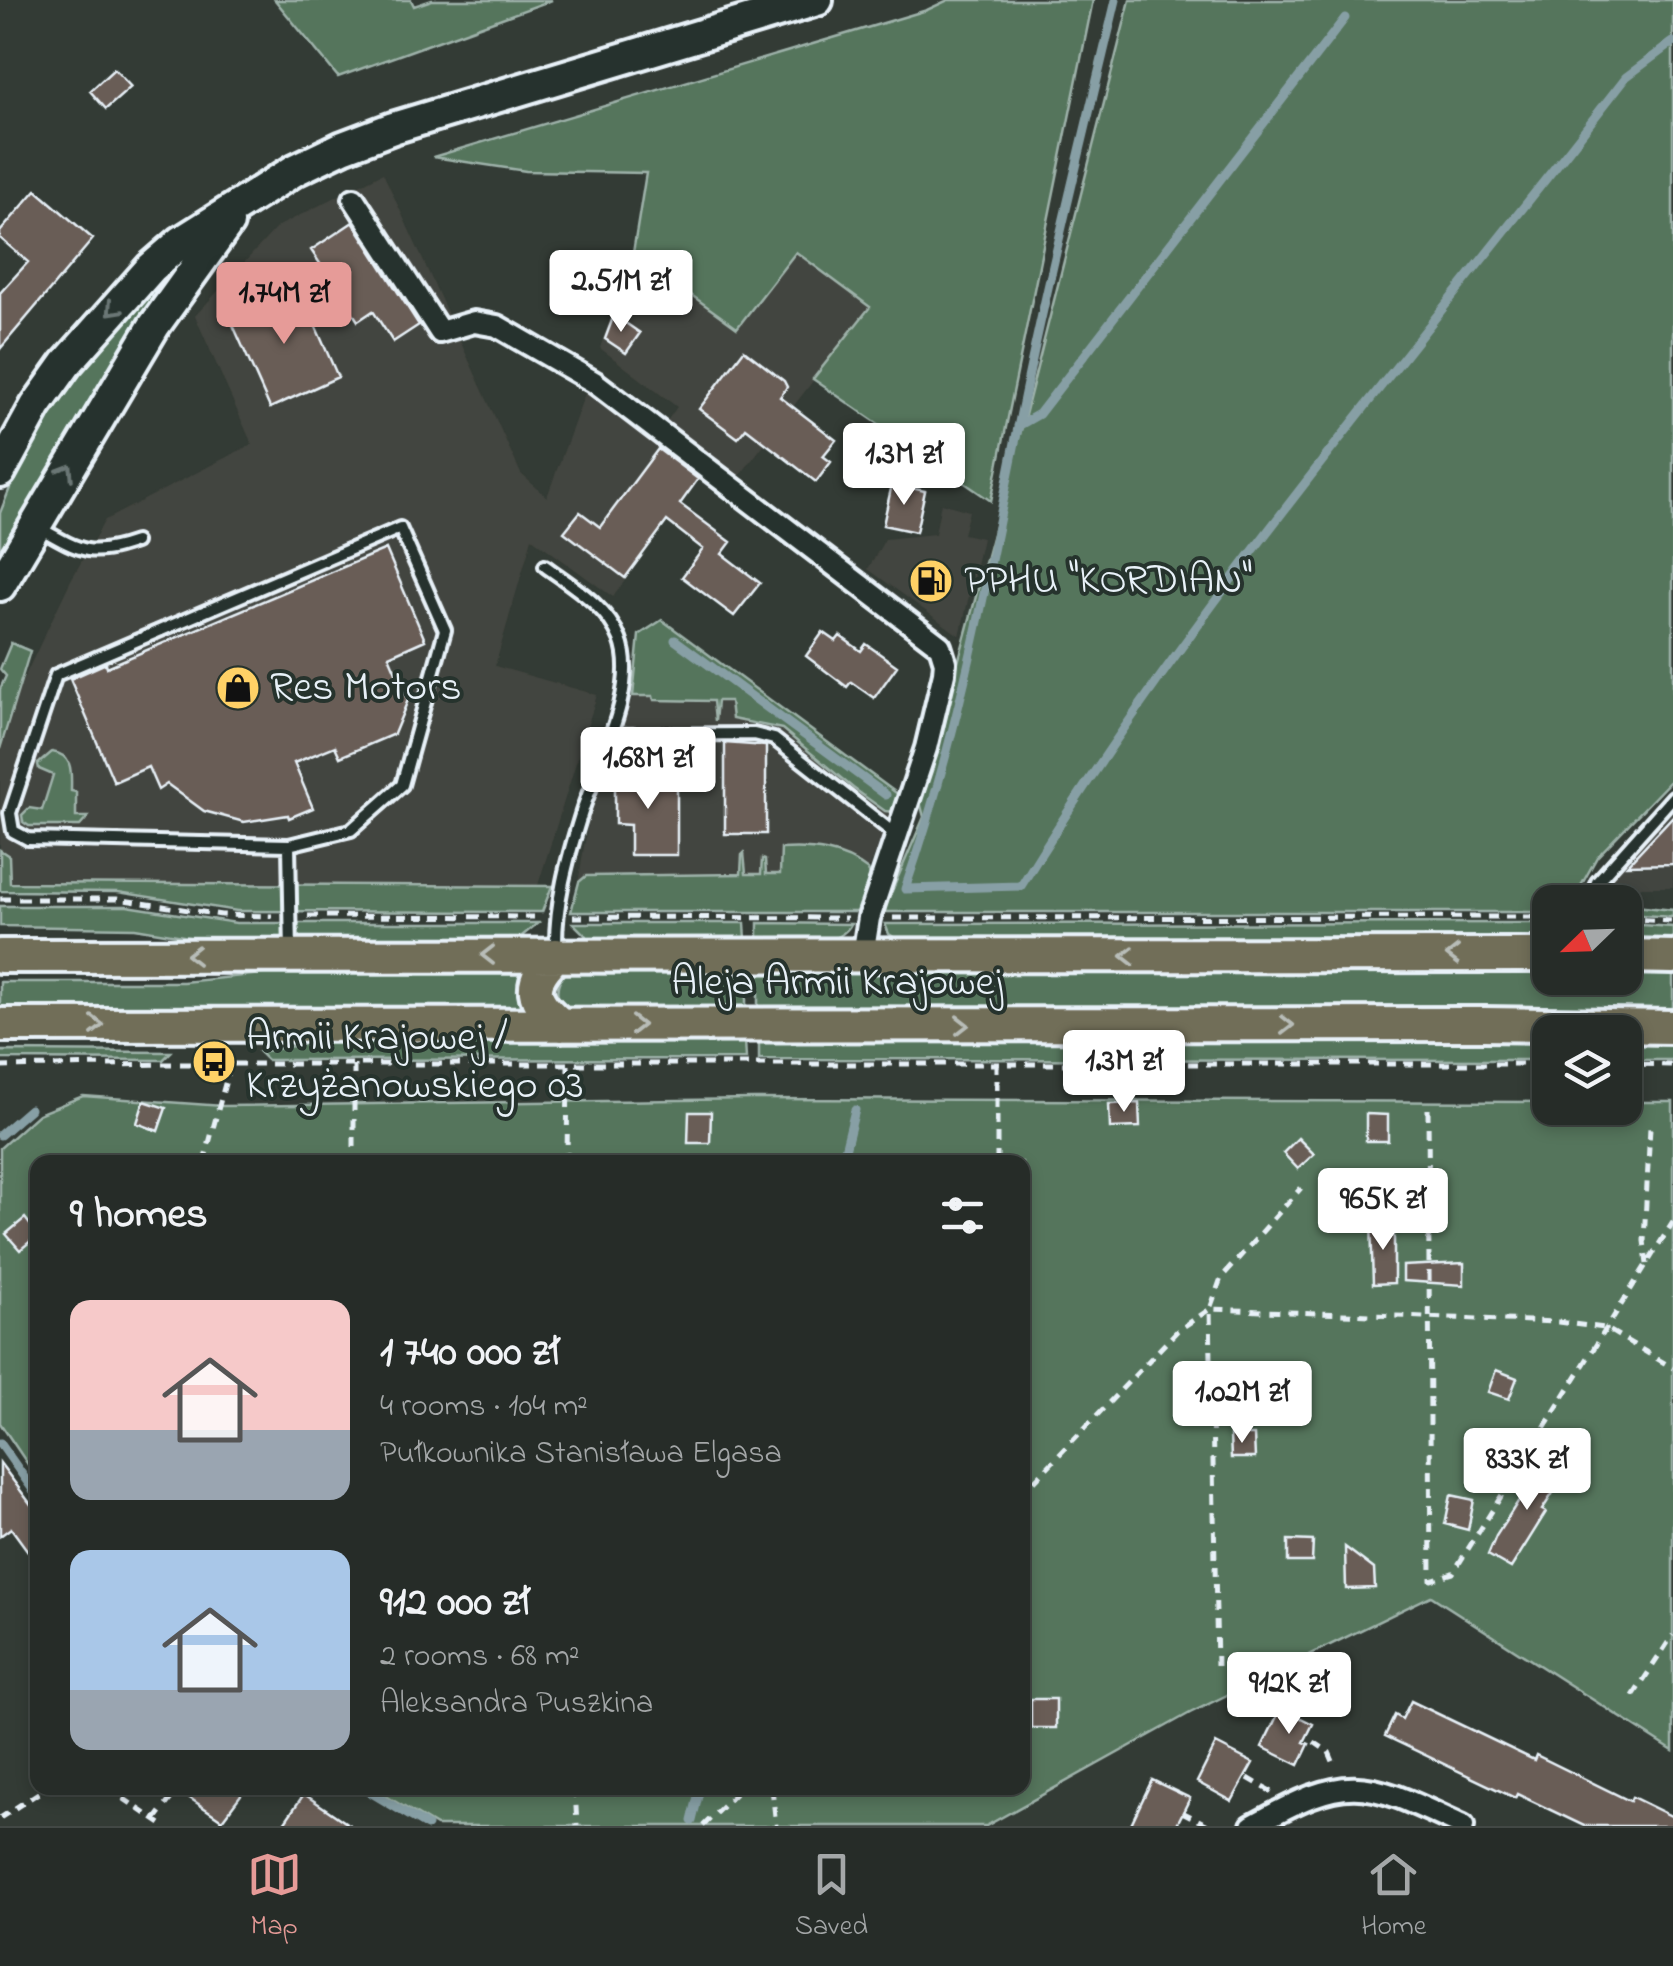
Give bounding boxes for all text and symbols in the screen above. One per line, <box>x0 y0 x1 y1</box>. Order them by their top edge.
pin: 2.51M zł <box>518 250 724 335</box>
text: 2.51M zł <box>571 259 671 306</box>
pin: 1.74M zł <box>181 262 387 347</box>
text: 1.74M zł <box>238 271 330 318</box>
one-way arrow <box>107 297 125 316</box>
pin: 1.3M zł <box>812 423 996 508</box>
text: 1.3M zł <box>865 432 943 479</box>
one-way arrow <box>55 463 74 481</box>
place label: PPHU "KORDIAN" <box>964 551 1252 612</box>
fuel station icon: PPHU "KORDIAN" <box>908 558 954 604</box>
place label: Res Motors <box>270 658 462 719</box>
shop icon: Res Motors <box>215 665 261 711</box>
pin: 1.68M zł <box>545 727 751 812</box>
text: 1.68M zł <box>603 736 693 783</box>
north arrow <box>1532 885 1642 995</box>
map controls <box>1532 885 1642 1125</box>
one-way arrow <box>185 944 200 966</box>
one-way arrow <box>479 944 494 966</box>
one-way arrow <box>1444 944 1460 966</box>
one-way arrow <box>1119 945 1134 967</box>
street label: Aleja Armii Krajowej <box>671 953 1004 1014</box>
place label: Armii Krajowej / Krzyżanowskiego 03 <box>246 1008 584 1117</box>
one-way arrow <box>90 1014 106 1036</box>
one-way arrow <box>630 1014 645 1036</box>
one-way arrow <box>954 1014 970 1036</box>
one-way arrow <box>1280 1014 1295 1036</box>
button: layers <box>1532 1015 1642 1125</box>
pin: 1.3M zł <box>1032 1030 1216 1115</box>
bus stop icon: Armii Krajowej / Krzyżanowskiego 03 <box>191 1039 237 1085</box>
text: 1.3M zł <box>1085 1039 1163 1086</box>
pin: 965K zł <box>1291 1168 1475 1253</box>
text: 965K zł <box>1340 1177 1426 1224</box>
text: 9 homes <box>70 1185 208 1246</box>
icon: filters <box>935 1188 990 1243</box>
text: 1 740 000 zł <box>380 1323 559 1384</box>
icon: home <box>150 1340 270 1460</box>
pin: 1.02M zł <box>1139 1361 1345 1446</box>
text: 1.02M zł <box>1195 1370 1289 1417</box>
text: 4 rooms · 104 m² <box>380 1384 588 1431</box>
pin: 833K zł <box>1435 1428 1619 1513</box>
text: Pułkownika Stanisława Elgasa <box>380 1431 782 1478</box>
text: 833K zł <box>1486 1437 1568 1484</box>
text: 912 000 zł <box>380 1573 529 1634</box>
icon: home <box>150 1590 270 1710</box>
text: 2 rooms · 68 m² <box>380 1634 579 1681</box>
pin: 912K zł <box>1197 1652 1381 1737</box>
text: 912K zł <box>1249 1661 1329 1708</box>
text: Aleksandra Puszkina <box>380 1681 653 1728</box>
tab: Map <box>247 1847 302 1948</box>
tab: Saved <box>795 1847 868 1948</box>
tab: Home <box>1361 1847 1426 1948</box>

